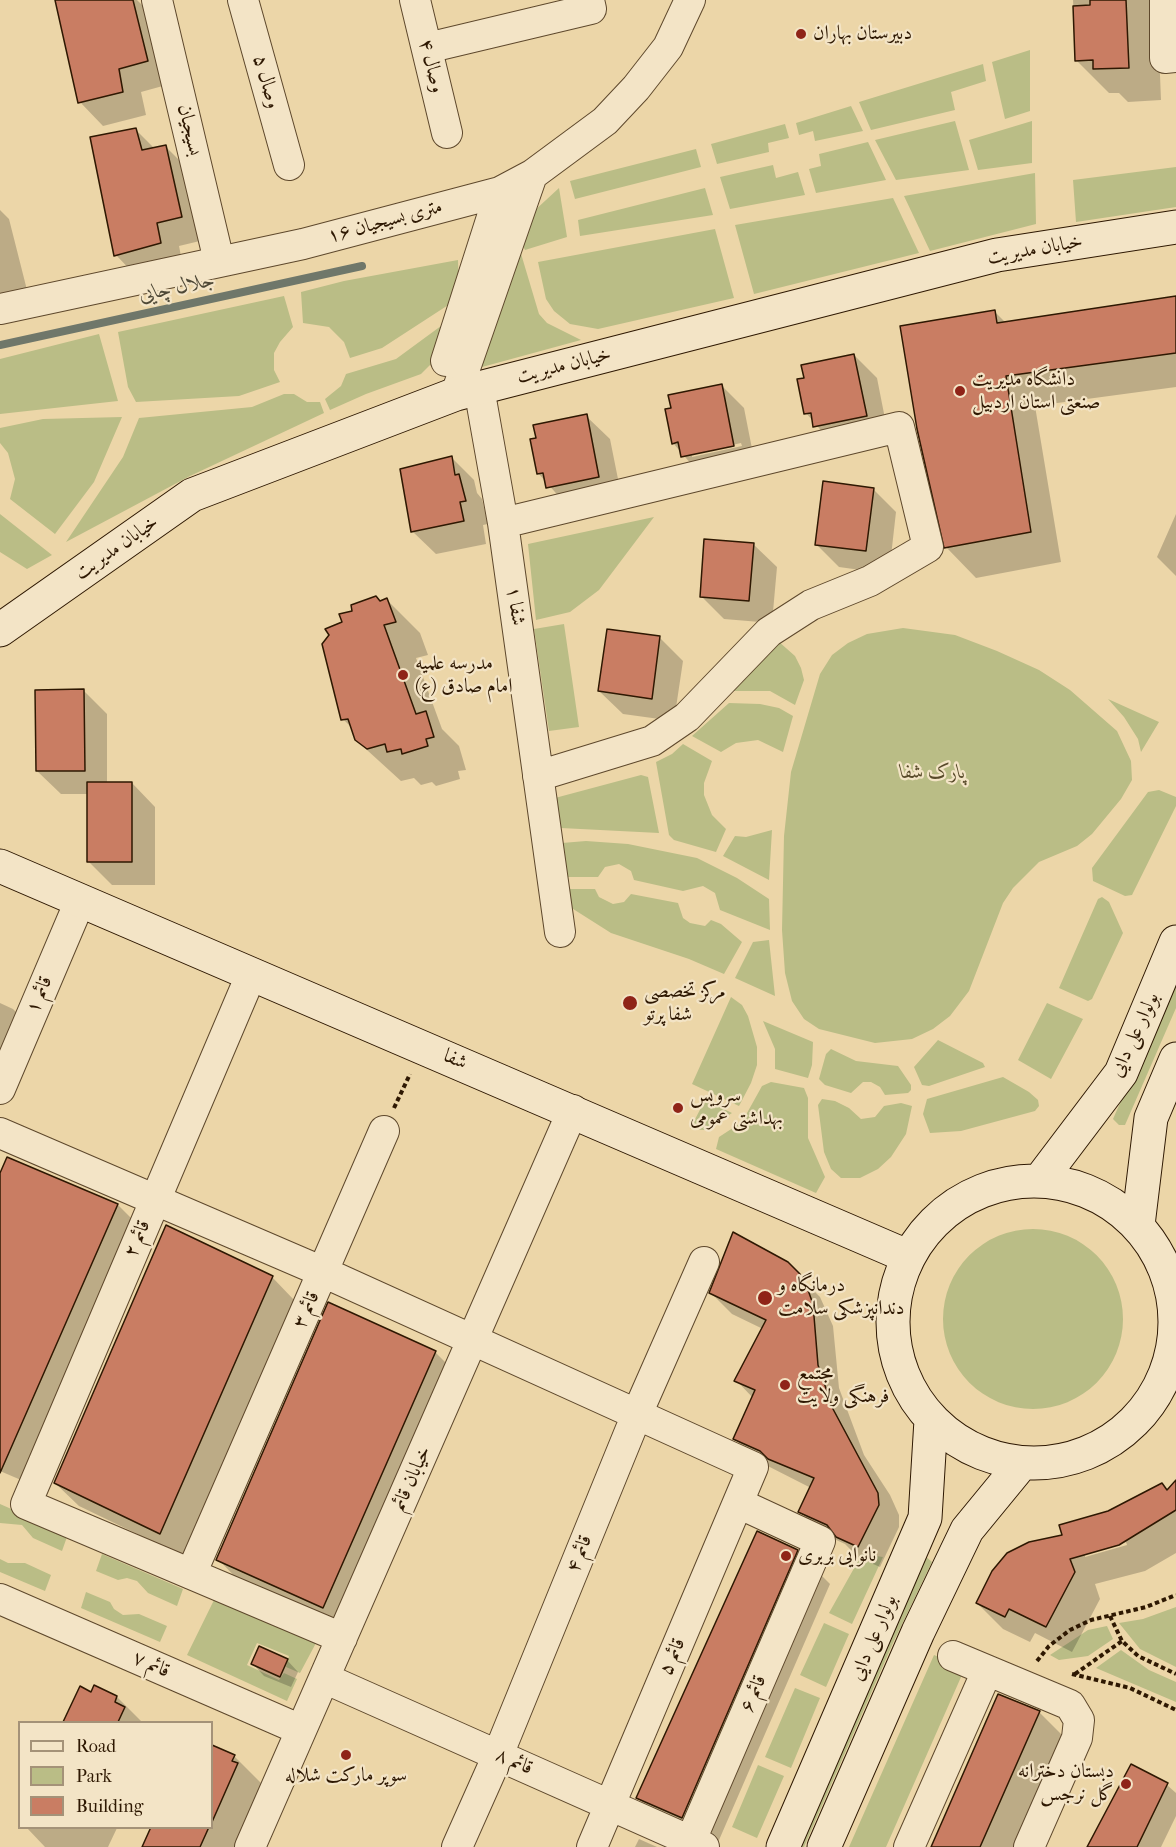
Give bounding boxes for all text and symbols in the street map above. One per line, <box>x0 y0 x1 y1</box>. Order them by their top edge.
place label: دبیرستان بهاران <box>813 22 912 46</box>
marker: دبیرستان بهاران <box>794 27 808 41</box>
street label: وصال ۴ <box>413 37 449 95</box>
street label: وصال ۵ <box>247 52 285 112</box>
street label: بسیجیان <box>171 102 207 158</box>
street label: ۱۶ متری بسیجیان <box>325 195 445 249</box>
street label: خیابان مدیریت <box>985 230 1085 270</box>
water label: جلال چایی <box>137 268 217 308</box>
street label: خیابان مدیریت <box>514 343 614 389</box>
place label: دانشگاه مدیریت صنعتی استان اردبیل <box>972 368 1100 415</box>
marker: دانشگاه مدیریت صنعتی استان اردبیل <box>953 384 967 398</box>
street label: خیابان مدیریت <box>71 511 163 585</box>
street label: شفا ۱ <box>500 585 530 627</box>
place label: مدرسه علمیه امام صادق (ع) <box>415 652 513 699</box>
marker: مدرسه علمیه امام صادق (ع) <box>396 668 410 682</box>
park label: پارک شفا <box>900 761 966 785</box>
street label: قائم ۱ <box>21 973 59 1017</box>
place label: مرکز تخصصی شفا پرتو <box>644 980 726 1027</box>
street label: بولوار علی دایی <box>1105 989 1165 1081</box>
marker: مرکز تخصصی شفا پرتو <box>621 994 639 1012</box>
street label: شفا <box>439 1044 471 1076</box>
place label: سرویس بهداشتی عمومی <box>690 1084 783 1131</box>
marker: سرویس بهداشتی عمومی <box>671 1101 685 1115</box>
street label: قائم ۲ <box>119 1217 157 1261</box>
place label: درمانگاه و دندانپزشکی سلامت <box>778 1274 905 1321</box>
street label: قائم ۳ <box>288 1288 326 1332</box>
marker: درمانگاه و دندانپزشکی سلامت <box>756 1289 774 1307</box>
place label: مجتمع فرهنگی ولایت <box>797 1362 889 1409</box>
marker: مجتمع فرهنگی ولایت <box>778 1378 792 1392</box>
street label: خیابان قائم <box>387 1443 437 1515</box>
street label: قائم ۴ <box>562 1532 598 1576</box>
place label: نانوایی بربری <box>798 1544 876 1568</box>
marker: نانوایی بربری <box>779 1549 793 1563</box>
street label: بولوار علی دایی <box>845 1591 903 1685</box>
street label: قائم ۵ <box>654 1635 692 1679</box>
street label: قائم ۷ <box>129 1646 173 1684</box>
street label: قائم ۶ <box>735 1672 773 1716</box>
legend <box>18 1721 213 1829</box>
text: Road <box>76 1736 116 1757</box>
street label: قائم ۸ <box>492 1743 536 1781</box>
marker: سوپر مارکت شلاله <box>339 1748 353 1762</box>
place label: دبستان دخترانه گل نرجس <box>1018 1760 1114 1807</box>
place label: سوپر مارکت شلاله <box>285 1764 407 1788</box>
text: Park <box>76 1766 112 1787</box>
marker: دبستان دخترانه گل نرجس <box>1119 1777 1133 1791</box>
text: Building <box>76 1796 143 1817</box>

